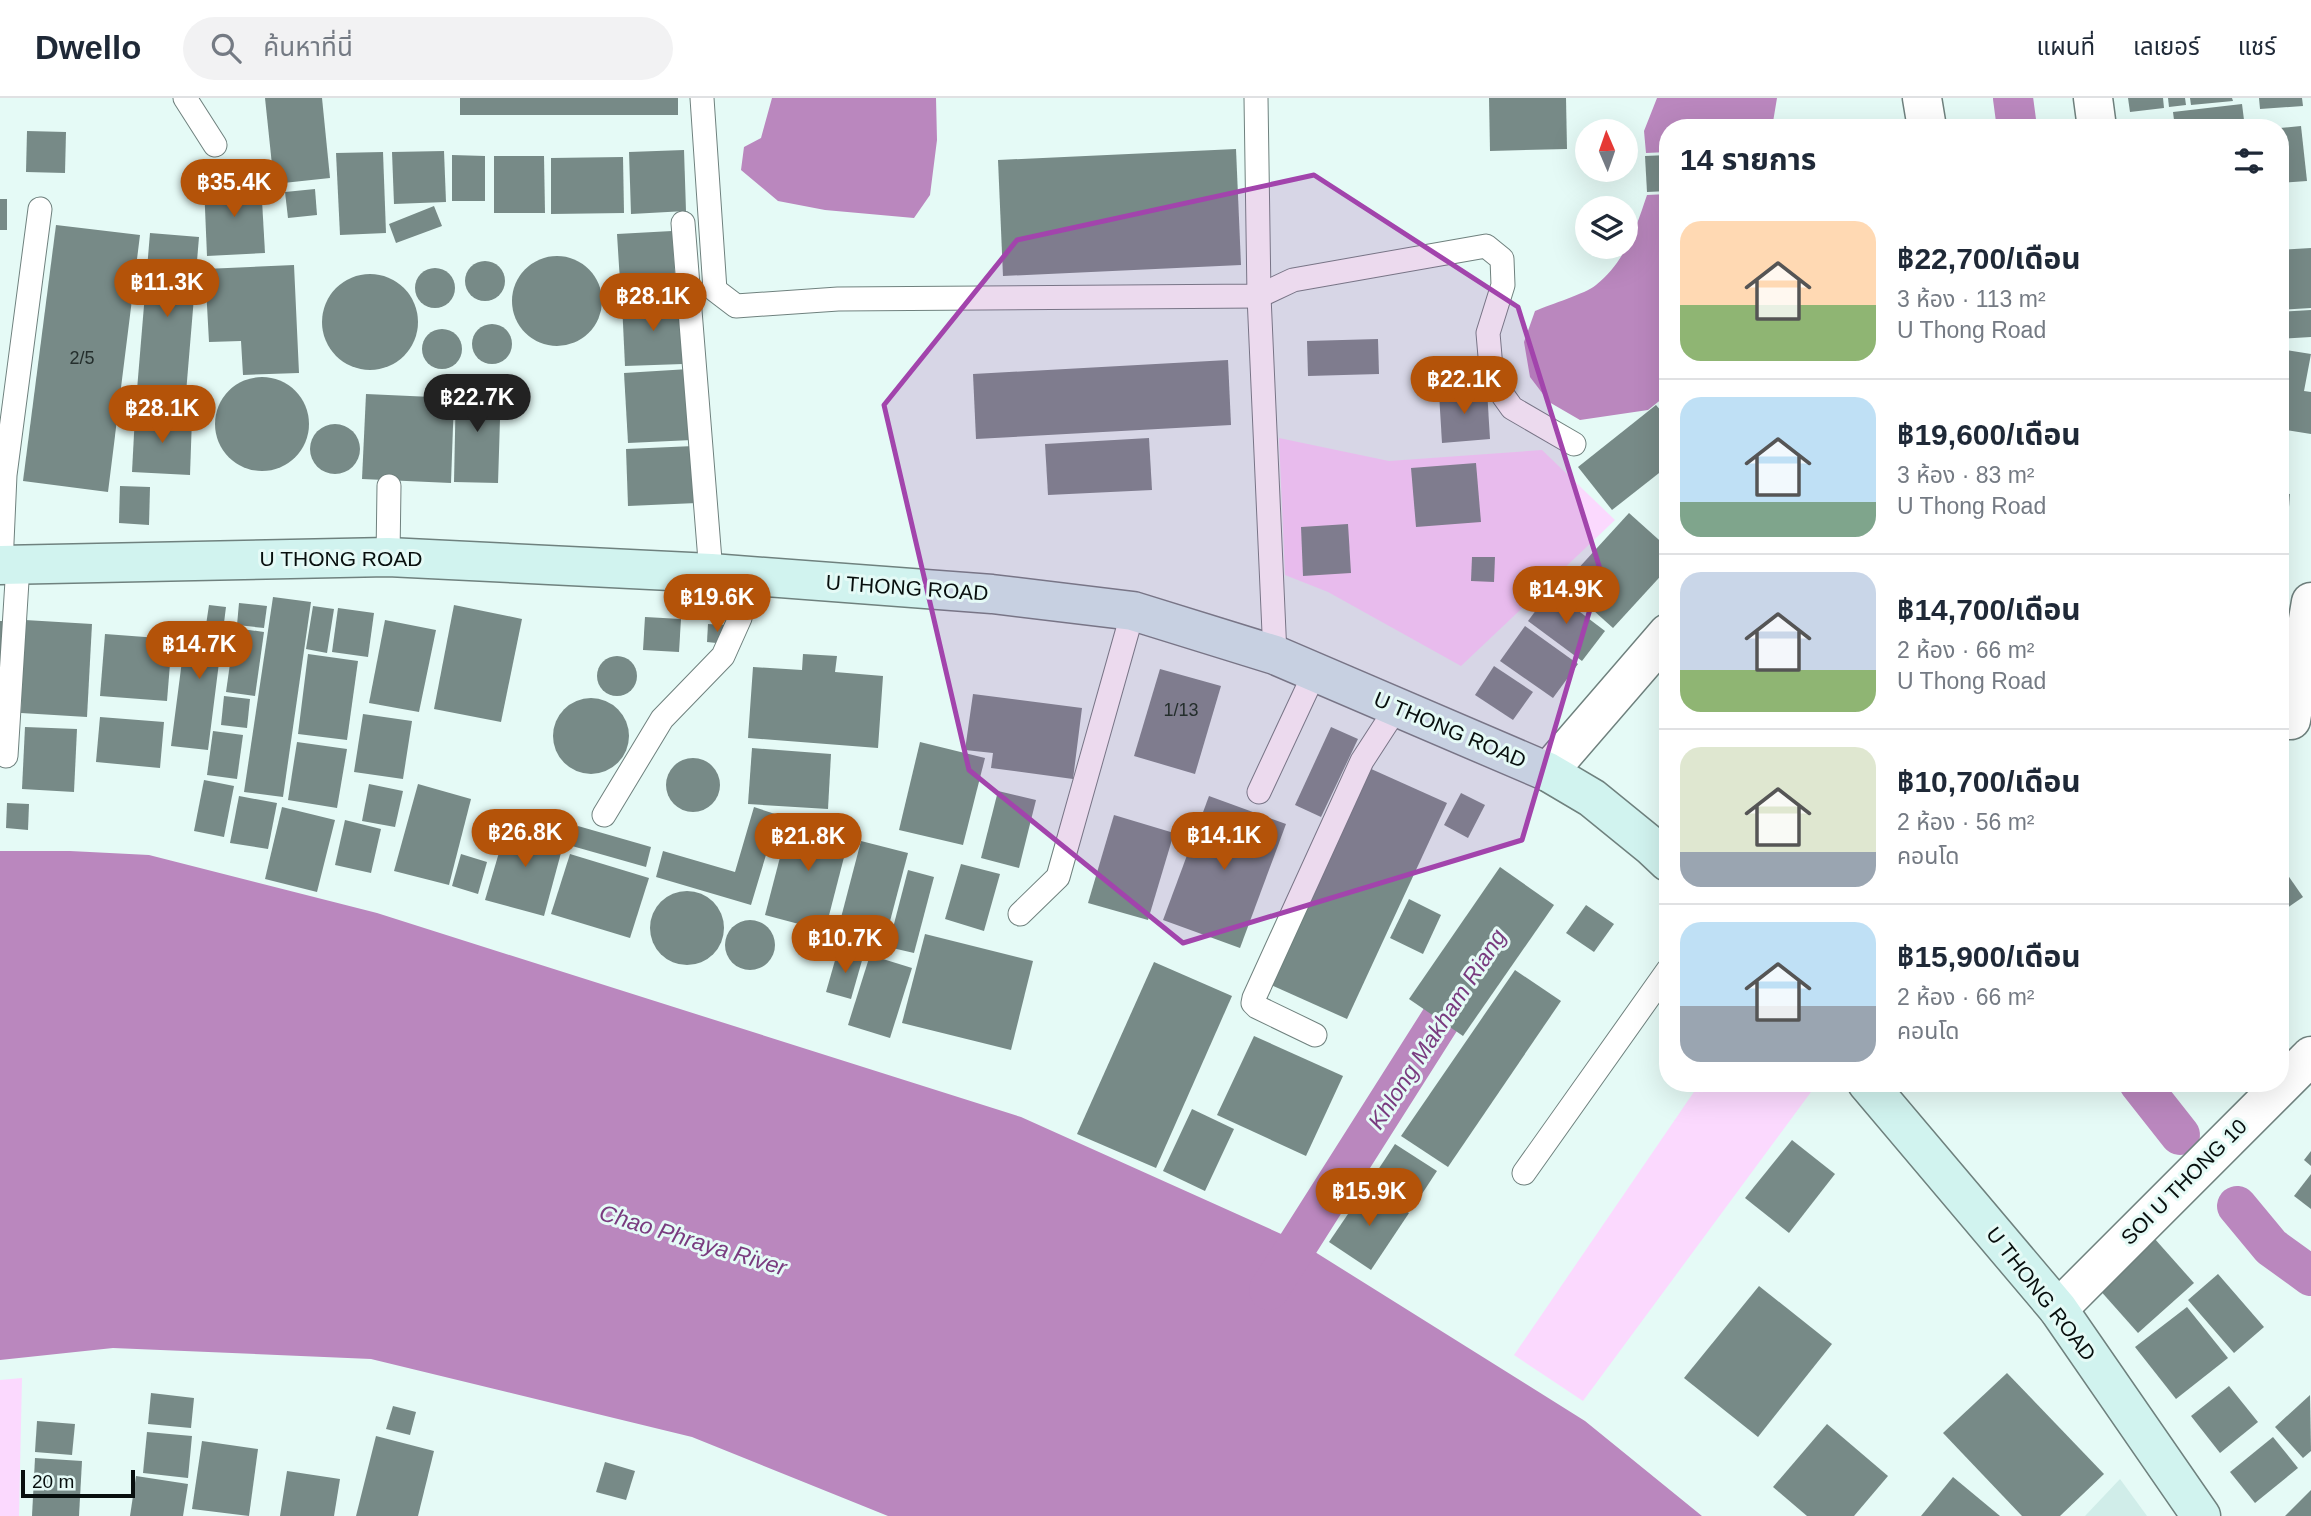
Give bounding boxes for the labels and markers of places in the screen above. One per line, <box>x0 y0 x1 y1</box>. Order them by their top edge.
pin: ฿35.4K <box>177 159 291 219</box>
pin: ฿11.3K <box>110 260 224 319</box>
pin: ฿28.1K <box>596 274 710 333</box>
pin: ฿22.1K <box>1407 356 1521 416</box>
pin: ฿22.7K <box>420 374 534 434</box>
pin: ฿28.1K <box>105 386 219 445</box>
pin: ฿14.9K <box>1509 566 1623 626</box>
pin: ฿19.6K <box>660 574 774 634</box>
pin: ฿14.7K <box>142 622 256 681</box>
pin: ฿26.8K <box>468 810 582 869</box>
pin: ฿14.1K <box>1167 812 1281 872</box>
pin: ฿21.8K <box>751 814 865 873</box>
pin: ฿10.7K <box>788 916 902 975</box>
pin: ฿15.9K <box>1312 1168 1426 1228</box>

